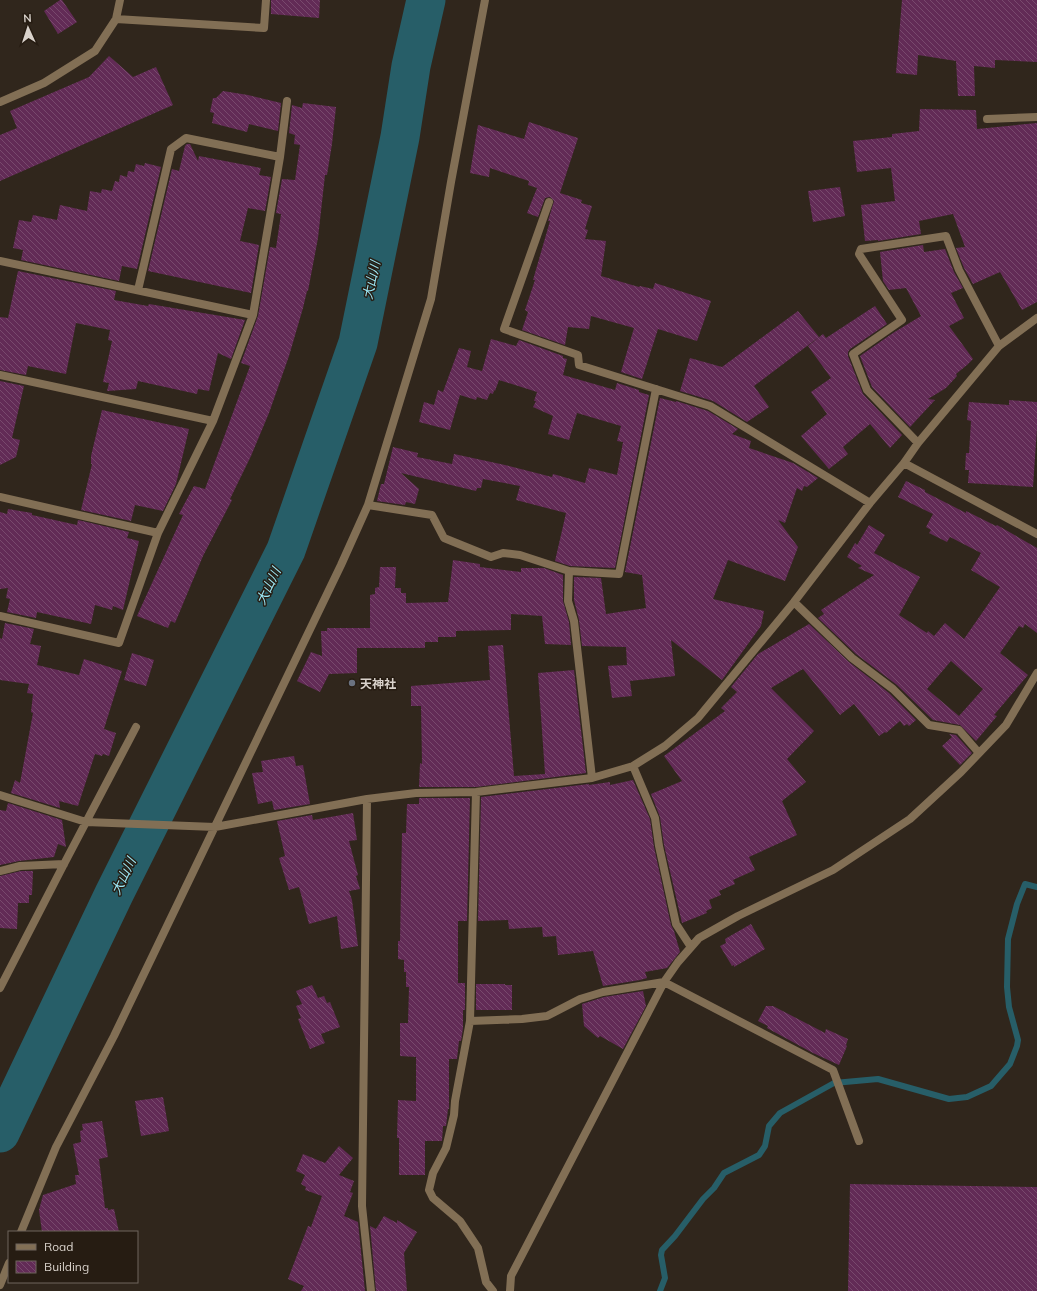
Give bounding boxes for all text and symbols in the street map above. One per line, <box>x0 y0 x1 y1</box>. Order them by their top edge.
north arrow <box>8 8 48 48</box>
text: N <box>23 11 32 25</box>
water label: 大山川 <box>359 257 383 301</box>
water label: 大山川 <box>252 563 285 607</box>
place label: 天神社 <box>360 676 396 691</box>
marker: 天神社 <box>347 678 357 688</box>
water label: 大山川 <box>107 853 140 897</box>
legend <box>8 1231 138 1283</box>
text: Road <box>44 1239 73 1254</box>
text: Building <box>44 1259 89 1274</box>

